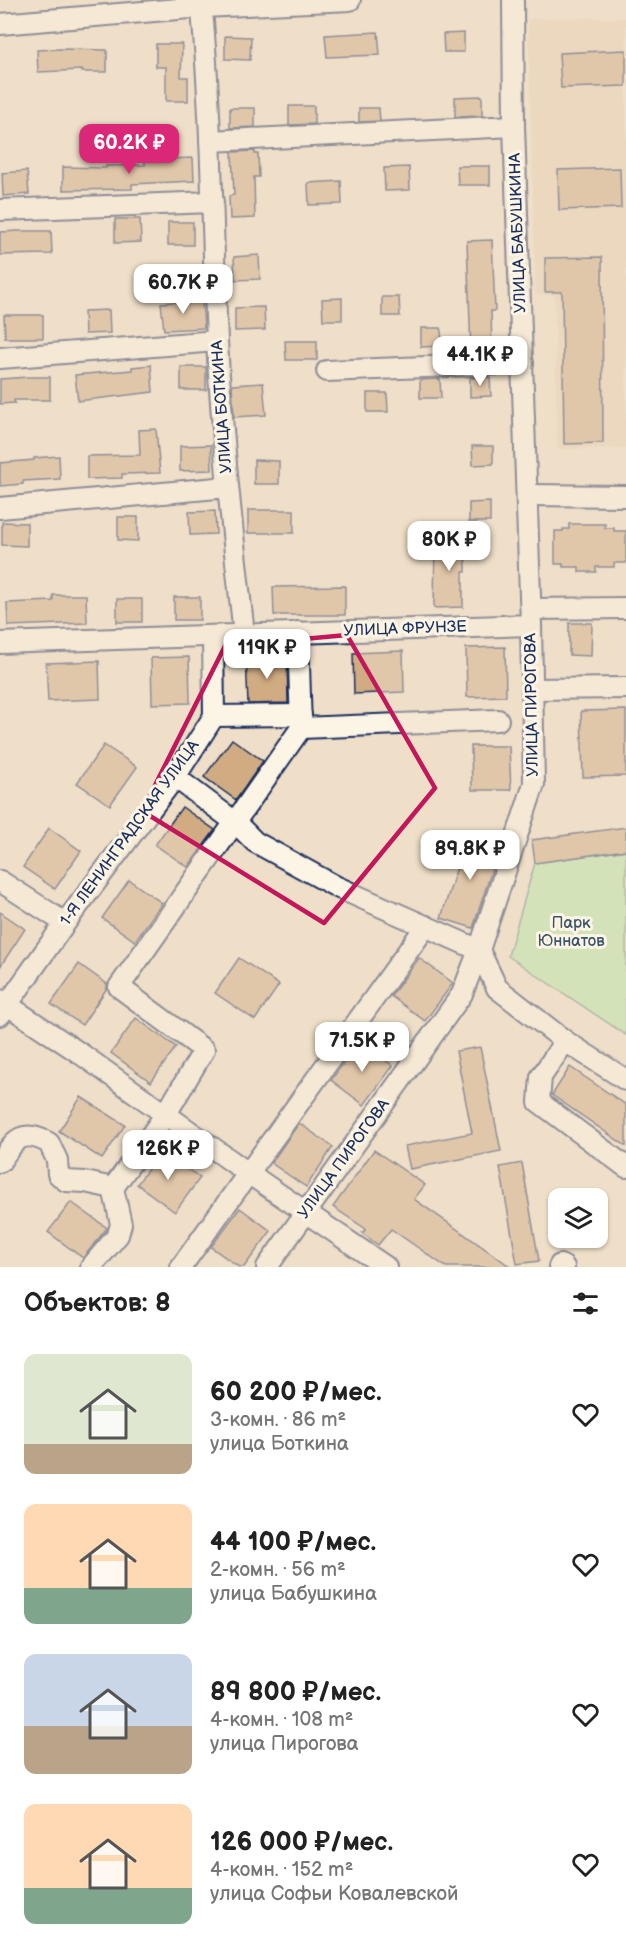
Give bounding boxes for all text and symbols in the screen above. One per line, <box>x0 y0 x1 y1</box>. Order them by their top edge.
pin: 60.2K ₽ <box>74 124 184 175</box>
text: 60.2K ₽ <box>93 131 165 155</box>
street label: УЛИЦА БАБУШКИНА <box>506 152 530 313</box>
pin: 60.7K ₽ <box>128 264 238 315</box>
text: 60.7K ₽ <box>148 271 218 295</box>
pin: 44.1K ₽ <box>425 336 535 387</box>
street label: УЛИЦА БОТКИНА <box>208 340 236 474</box>
text: 44.1K ₽ <box>446 343 514 367</box>
pin: 80K ₽ <box>407 521 491 572</box>
text: 80K ₽ <box>421 528 477 552</box>
street label: УЛИЦА ФРУНЗЕ <box>343 617 467 641</box>
pin: 119K ₽ <box>218 629 316 680</box>
street label: УЛИЦА ПИРОГОВА <box>521 633 543 777</box>
text: 119K ₽ <box>237 636 297 660</box>
street label: 1-Я ЛЕНИНГРАДСКАЯ УЛИЦА <box>56 736 204 929</box>
pin: 89.8K ₽ <box>415 830 525 881</box>
text: 89.8K ₽ <box>435 837 505 861</box>
park label: Парк Юннатов <box>537 914 605 951</box>
pin: 71.5K ₽ <box>307 1022 417 1073</box>
text: 71.5K ₽ <box>329 1029 395 1053</box>
street label: УЛИЦА ПИРОГОВА <box>294 1095 394 1223</box>
pin: 126K ₽ <box>119 1130 217 1181</box>
text: 126K ₽ <box>136 1137 200 1161</box>
map controls <box>548 1188 608 1248</box>
button: layers <box>548 1188 608 1248</box>
icon: filters <box>569 1287 602 1320</box>
text: Объектов: 8 <box>24 1288 171 1319</box>
text: 60 200 ₽/мес. <box>210 1377 382 1408</box>
icon: home <box>72 1378 144 1450</box>
icon: heart <box>569 1398 602 1431</box>
text: 3-комн. · 86 m² <box>210 1408 346 1432</box>
text: улица Боткина <box>210 1432 349 1456</box>
text: 44 100 ₽/мес. <box>210 1527 376 1558</box>
icon: home <box>72 1528 144 1600</box>
icon: heart <box>569 1548 602 1581</box>
text: 2-комн. · 56 m² <box>210 1558 346 1582</box>
text: улица Бабушкина <box>210 1582 377 1606</box>
text: 89 800 ₽/мес. <box>210 1677 381 1708</box>
icon: home <box>72 1678 144 1750</box>
icon: heart <box>569 1698 602 1731</box>
text: 4-комн. · 108 m² <box>210 1708 353 1732</box>
text: улица Пирогова <box>210 1732 359 1756</box>
text: 126 000 ₽/мес. <box>210 1827 393 1858</box>
icon: home <box>72 1828 144 1900</box>
icon: heart <box>569 1848 602 1881</box>
text: 4-комн. · 152 m² <box>210 1858 353 1882</box>
text: улица Софьи Ковалевской <box>210 1882 458 1906</box>

